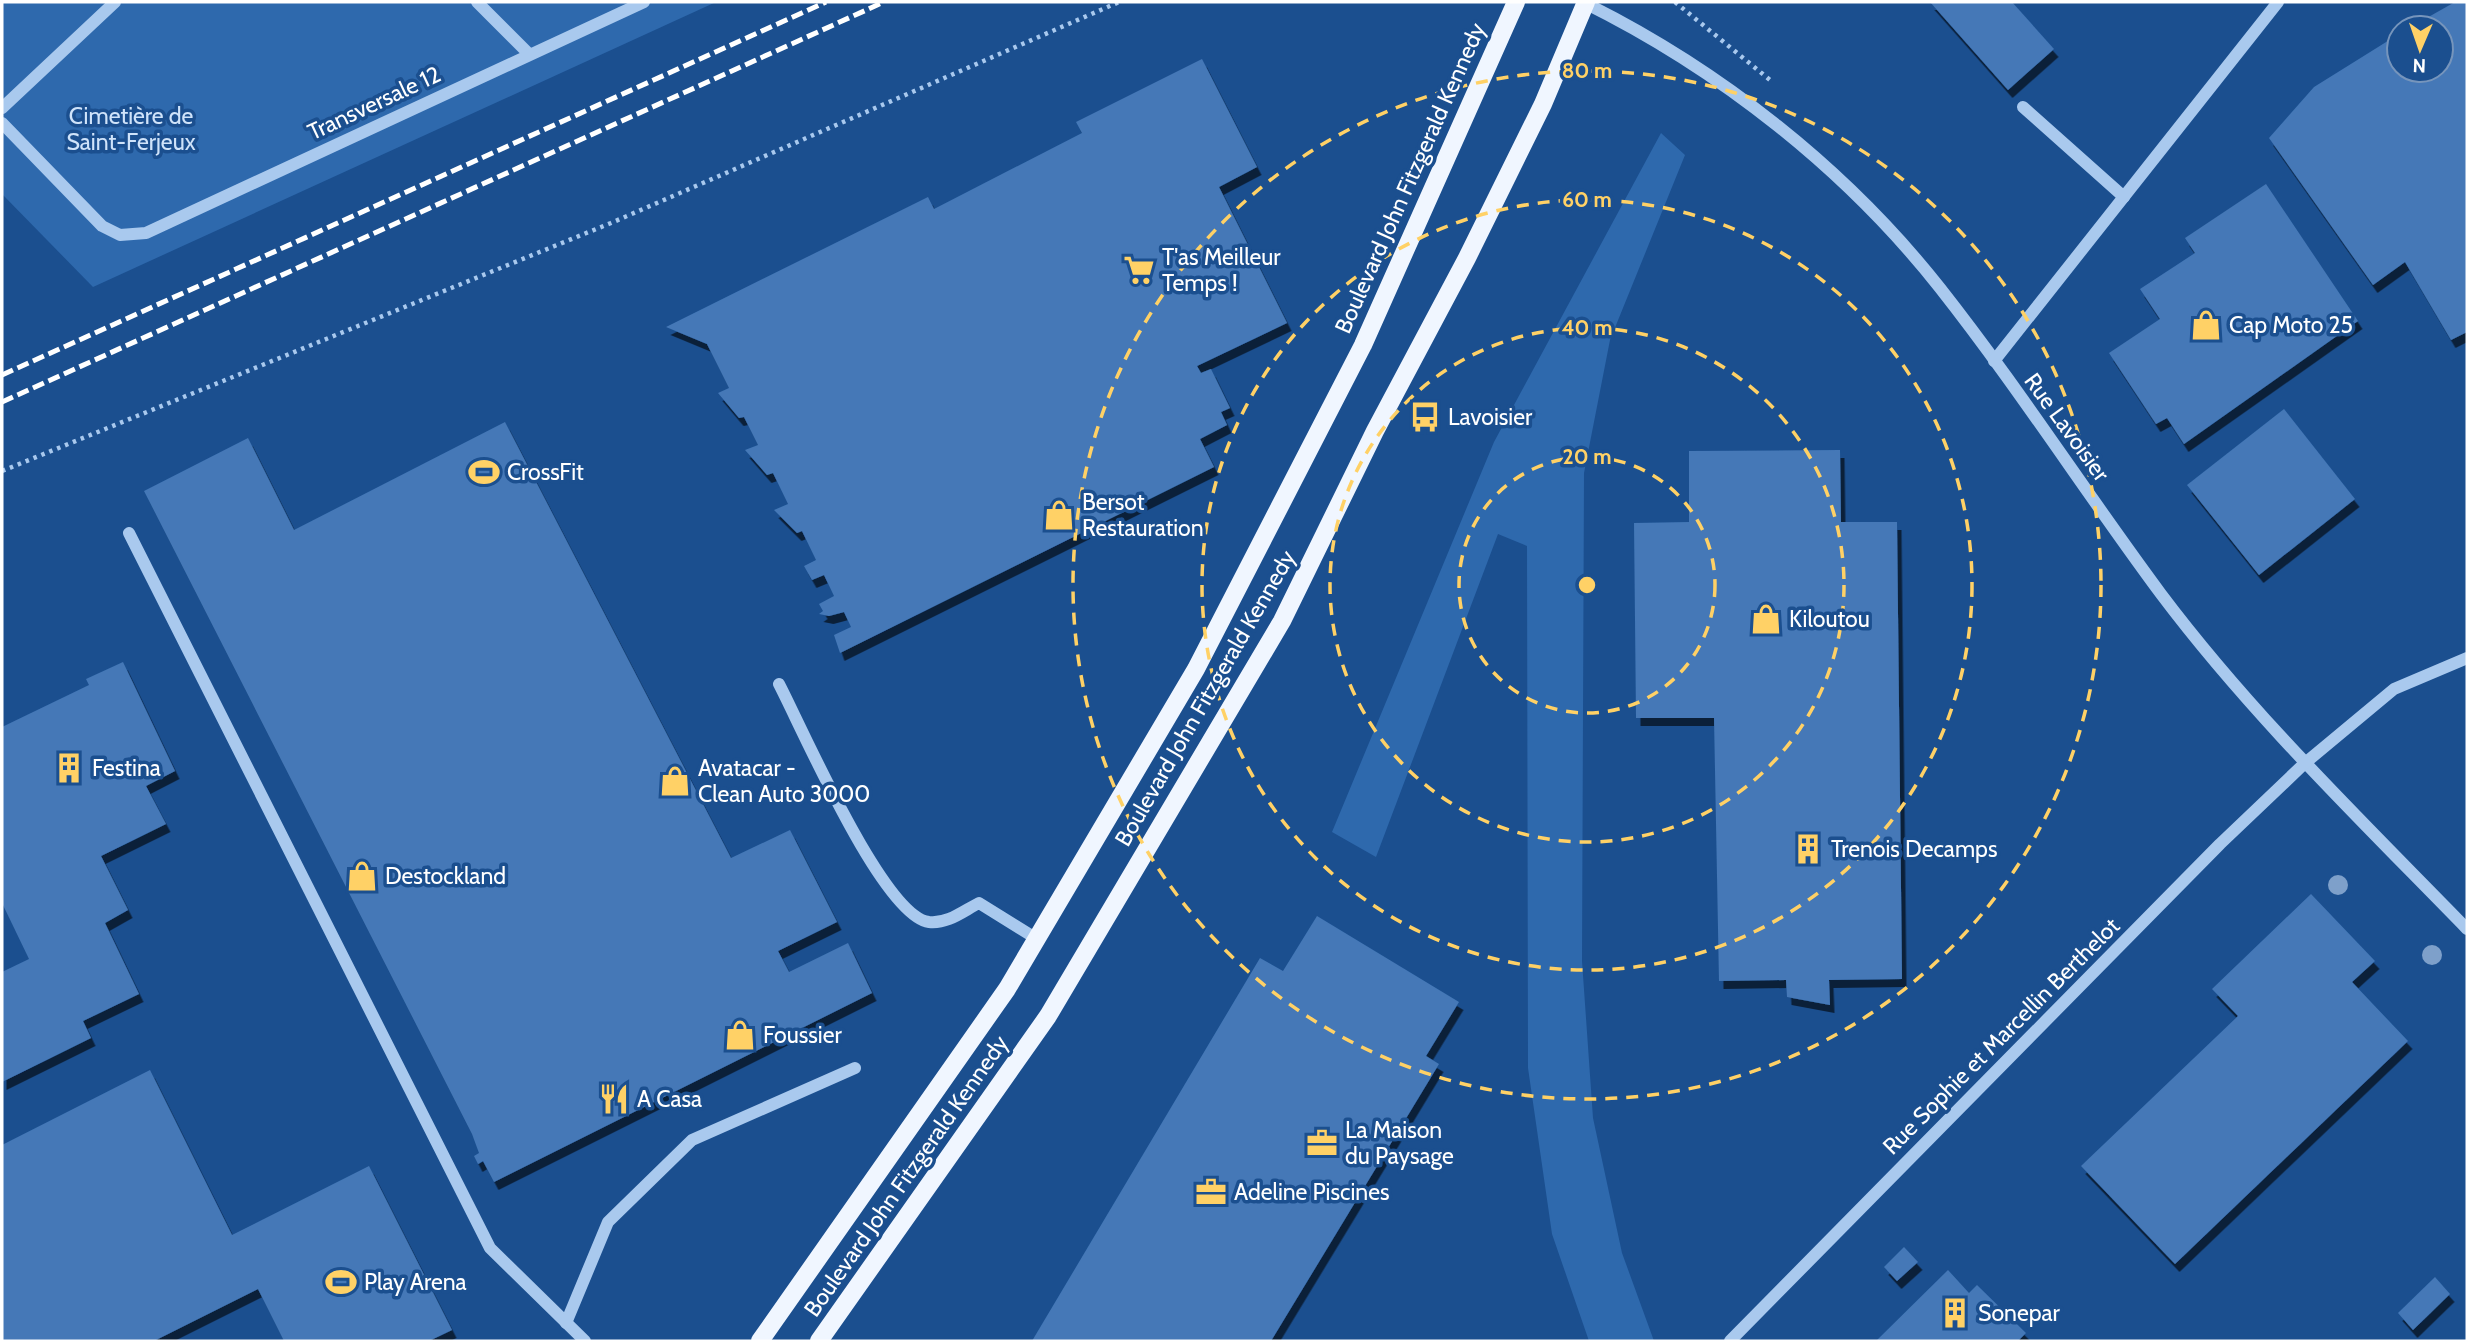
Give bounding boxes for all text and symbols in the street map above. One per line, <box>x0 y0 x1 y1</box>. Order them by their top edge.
north arrow <box>2385 14 2455 84</box>
street label: Boulevard John Fitzgerald Kennedy <box>1329 18 1491 338</box>
text: N <box>2412 54 2427 77</box>
text: 80 m <box>1562 58 1612 83</box>
street label: Transversale 12 <box>303 60 445 146</box>
park label: Cimetière de Saint-Ferjeux <box>66 102 196 156</box>
text: 60 m <box>1562 187 1612 212</box>
place label: T'as Meilleur Temps ! <box>1162 243 1281 297</box>
supermarket icon: T'as Meilleur Temps ! <box>1122 253 1156 287</box>
shop icon: Cap Moto 25 <box>2189 308 2223 342</box>
place label: Cap Moto 25 <box>2229 311 2353 339</box>
text: 40 m <box>1562 315 1612 340</box>
street label: Rue Lavoisier <box>2018 367 2116 487</box>
bus stop icon: Lavoisier <box>1408 400 1442 434</box>
place label: Lavoisier <box>1448 403 1533 431</box>
text: 20 m <box>1563 444 1611 469</box>
sports icon: CrossFit <box>467 455 501 489</box>
place label: CrossFit <box>507 458 584 486</box>
place label: Bersot Restauration <box>1082 488 1204 542</box>
shop icon: Bersot Restauration <box>1042 498 1076 532</box>
street label: Boulevard John Fitzgerald Kennedy <box>1109 545 1302 851</box>
centre of rings <box>1575 573 1599 597</box>
shop icon: Kiloutou <box>1749 602 1783 636</box>
place label: Kiloutou <box>1789 605 1870 633</box>
building icon: Festina <box>52 751 86 785</box>
place label: Festina <box>92 754 161 782</box>
place label: Avatacar - Clean Auto 3000 <box>698 754 870 808</box>
shop icon: Avatacar - Clean Auto 3000 <box>658 764 692 798</box>
building icon: Trenois Decamps <box>1791 832 1825 866</box>
place label: Trenois Decamps <box>1831 835 1997 863</box>
shop icon: Destockland <box>345 859 379 893</box>
place label: Destockland <box>385 862 506 890</box>
street label: Rue Sophie et Marcellin Berthelot <box>1877 912 2125 1160</box>
shop icon: Foussier <box>723 1018 757 1052</box>
place label: Foussier <box>763 1021 842 1049</box>
street label: Boulevard John Fitzgerald Kennedy <box>798 1030 1014 1322</box>
restaurant icon: A Casa <box>597 1082 631 1116</box>
place label: A Casa <box>637 1085 702 1113</box>
place label: La Maison du Paysage <box>1345 1116 1454 1170</box>
office icon: La Maison du Paysage <box>1305 1126 1339 1160</box>
office icon: Adeline Piscines <box>1194 1175 1228 1209</box>
place label: Adeline Piscines <box>1234 1178 1389 1206</box>
sports icon: Play Arena <box>324 1265 358 1299</box>
place label: Play Arena <box>364 1268 467 1296</box>
building icon: Sonepar <box>1938 1296 1972 1330</box>
place label: Sonepar <box>1978 1299 2061 1327</box>

